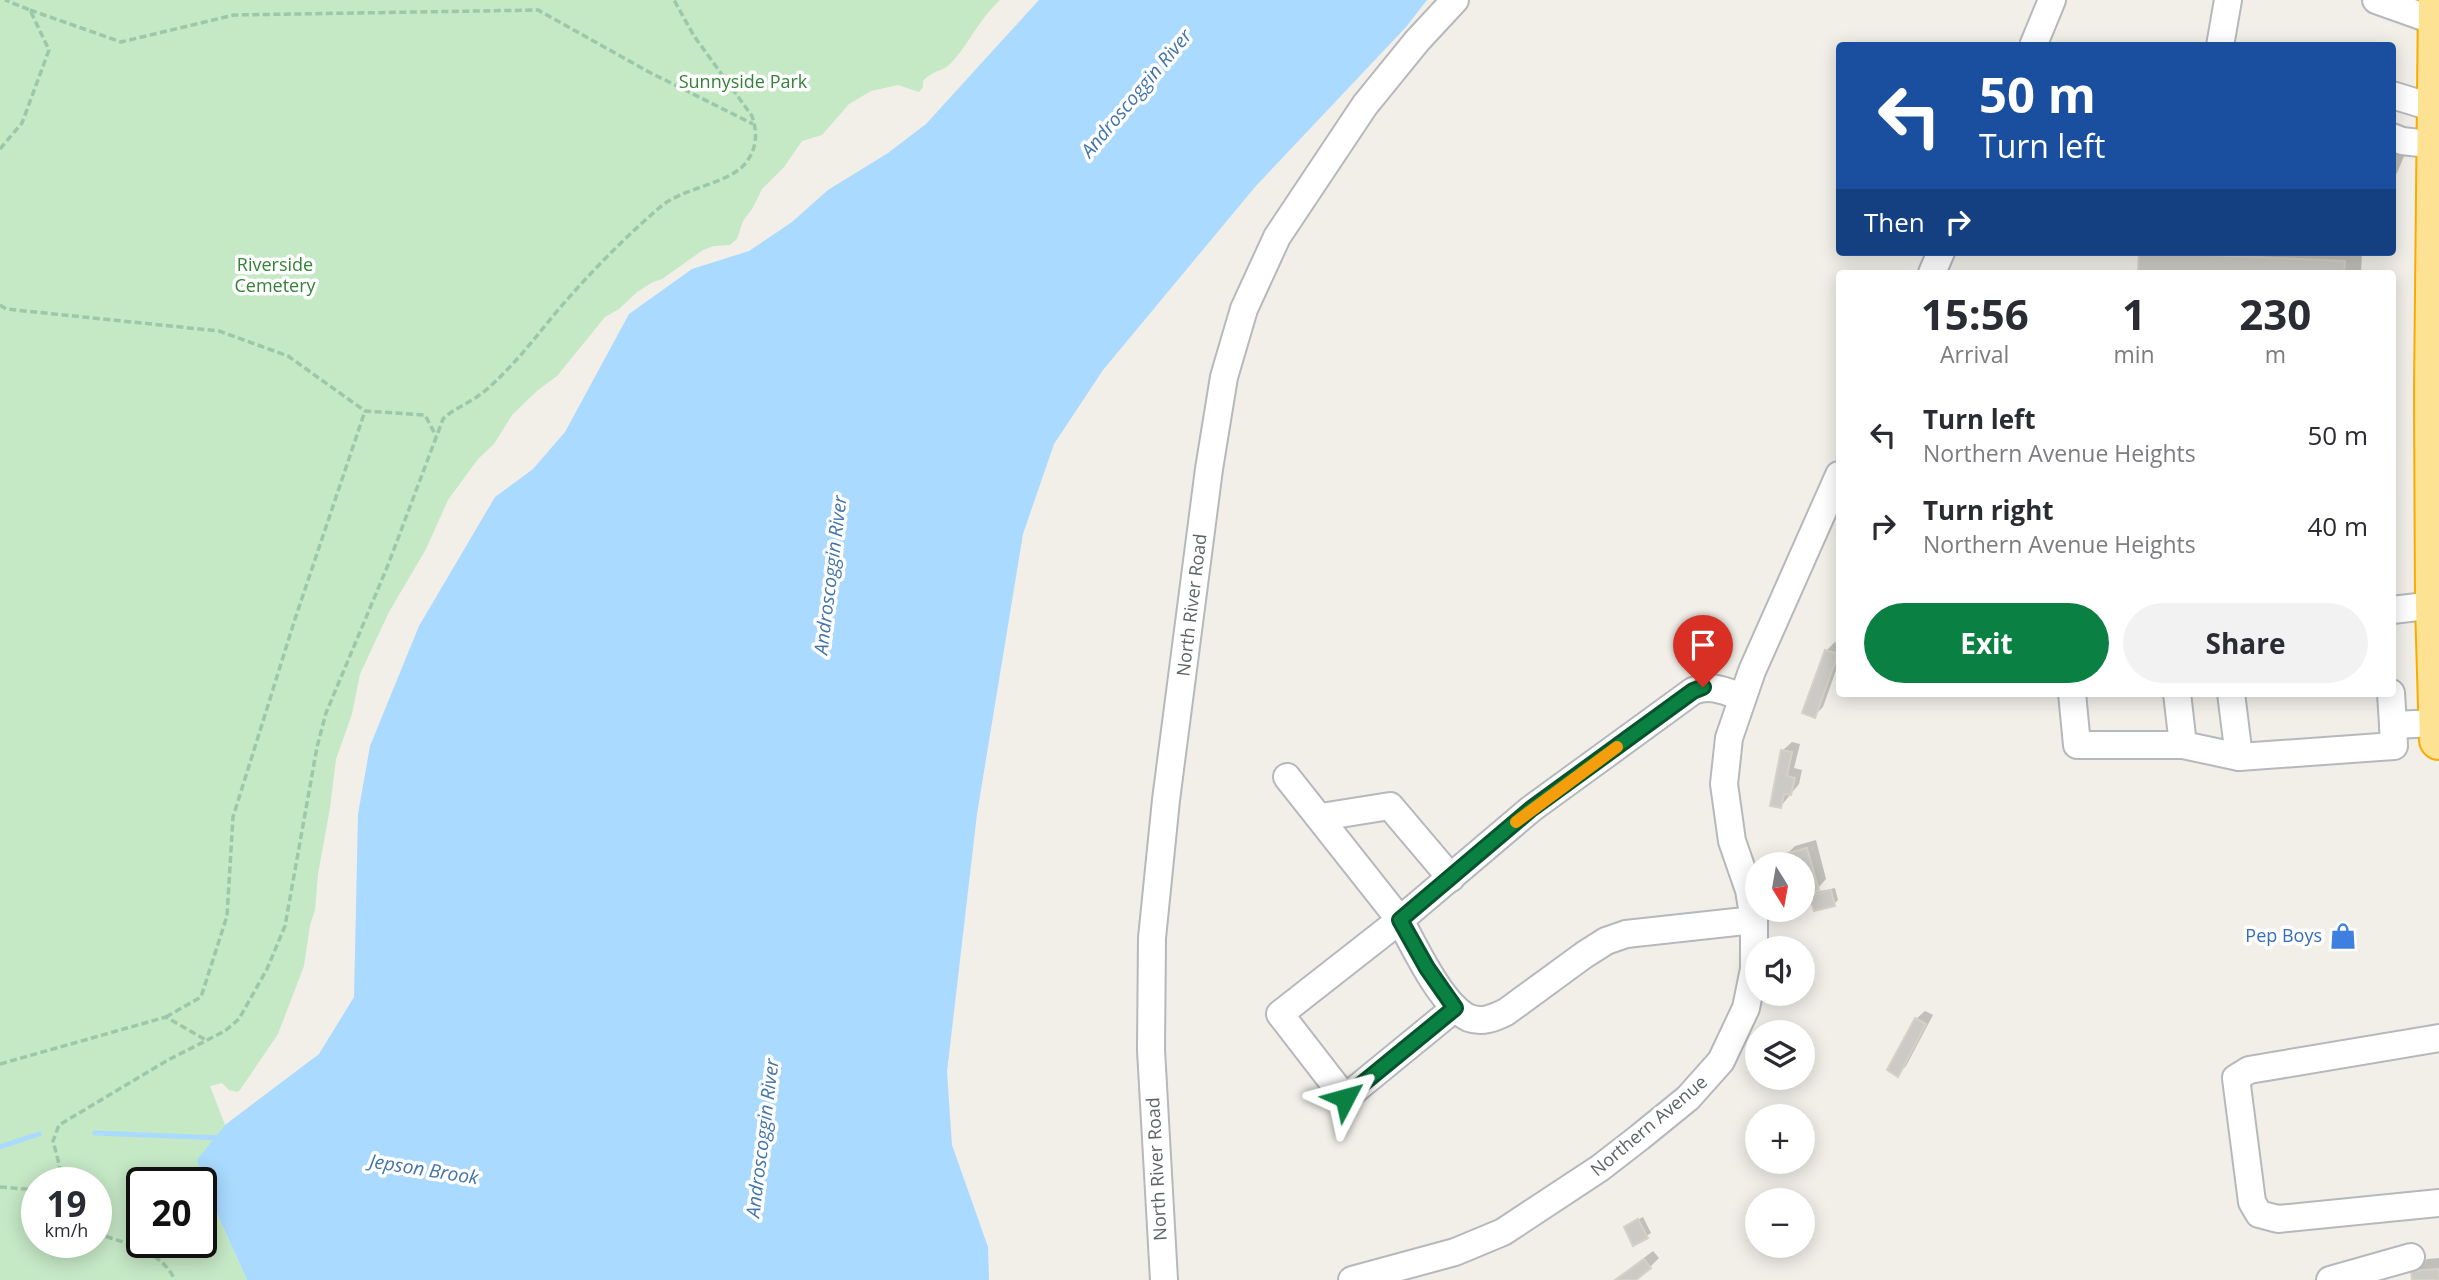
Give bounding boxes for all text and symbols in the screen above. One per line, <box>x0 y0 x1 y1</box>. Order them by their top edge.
water label: Androscoggin River <box>1073 22 1198 164</box>
text: 50 m <box>1979 61 2096 127</box>
park label: Sunnyside Park <box>679 69 808 93</box>
icon: left <box>1864 70 1955 161</box>
text: Turn left <box>1979 124 2105 167</box>
icon: right <box>1939 203 1977 241</box>
text: Then <box>1864 204 1925 240</box>
park label: Riverside Cemetery <box>234 252 317 297</box>
text: 15:56 <box>1921 285 2029 342</box>
text: 1 <box>2122 285 2146 342</box>
text: 230 <box>2239 285 2311 342</box>
text: Arrival <box>1940 338 2009 370</box>
text: min <box>2113 338 2155 370</box>
text: m <box>2265 338 2286 370</box>
text: Turn left <box>1923 401 2035 437</box>
icon: left <box>1864 416 1902 454</box>
text: 50 m <box>2307 417 2368 453</box>
text: Northern Avenue Heights <box>1923 437 2196 469</box>
text: Turn right <box>1923 492 2054 528</box>
water label: Androscoggin River <box>807 493 853 658</box>
icon: right <box>1864 507 1902 545</box>
text: 40 m <box>2307 508 2368 544</box>
text: Northern Avenue Heights <box>1923 528 2196 560</box>
street label: North River Road <box>1170 532 1212 678</box>
button: Exit <box>1864 603 2109 683</box>
button: Share <box>2123 603 2368 683</box>
pin <box>1673 615 1733 687</box>
icon: arrive <box>1684 626 1722 664</box>
north arrow <box>1745 852 1815 922</box>
map controls <box>1745 852 1815 1258</box>
shop icon: Pep Boys <box>2328 921 2358 951</box>
place label: Pep Boys <box>2245 923 2322 947</box>
button: sound <box>1745 936 1815 1006</box>
button: layers <box>1745 1020 1815 1090</box>
water label: Androscoggin River <box>739 1056 785 1221</box>
position arrow <box>1308 1061 1382 1135</box>
street label: Northern Avenue <box>1585 1069 1712 1181</box>
street label: North River Road <box>1140 1097 1172 1241</box>
button: + <box>1745 1104 1815 1174</box>
water label: Jepson Brook <box>365 1147 481 1191</box>
speed limit sign: 20 <box>126 1167 217 1258</box>
text: 19 <box>46 1180 87 1227</box>
button: − <box>1745 1188 1815 1258</box>
text: km/h <box>45 1218 88 1242</box>

